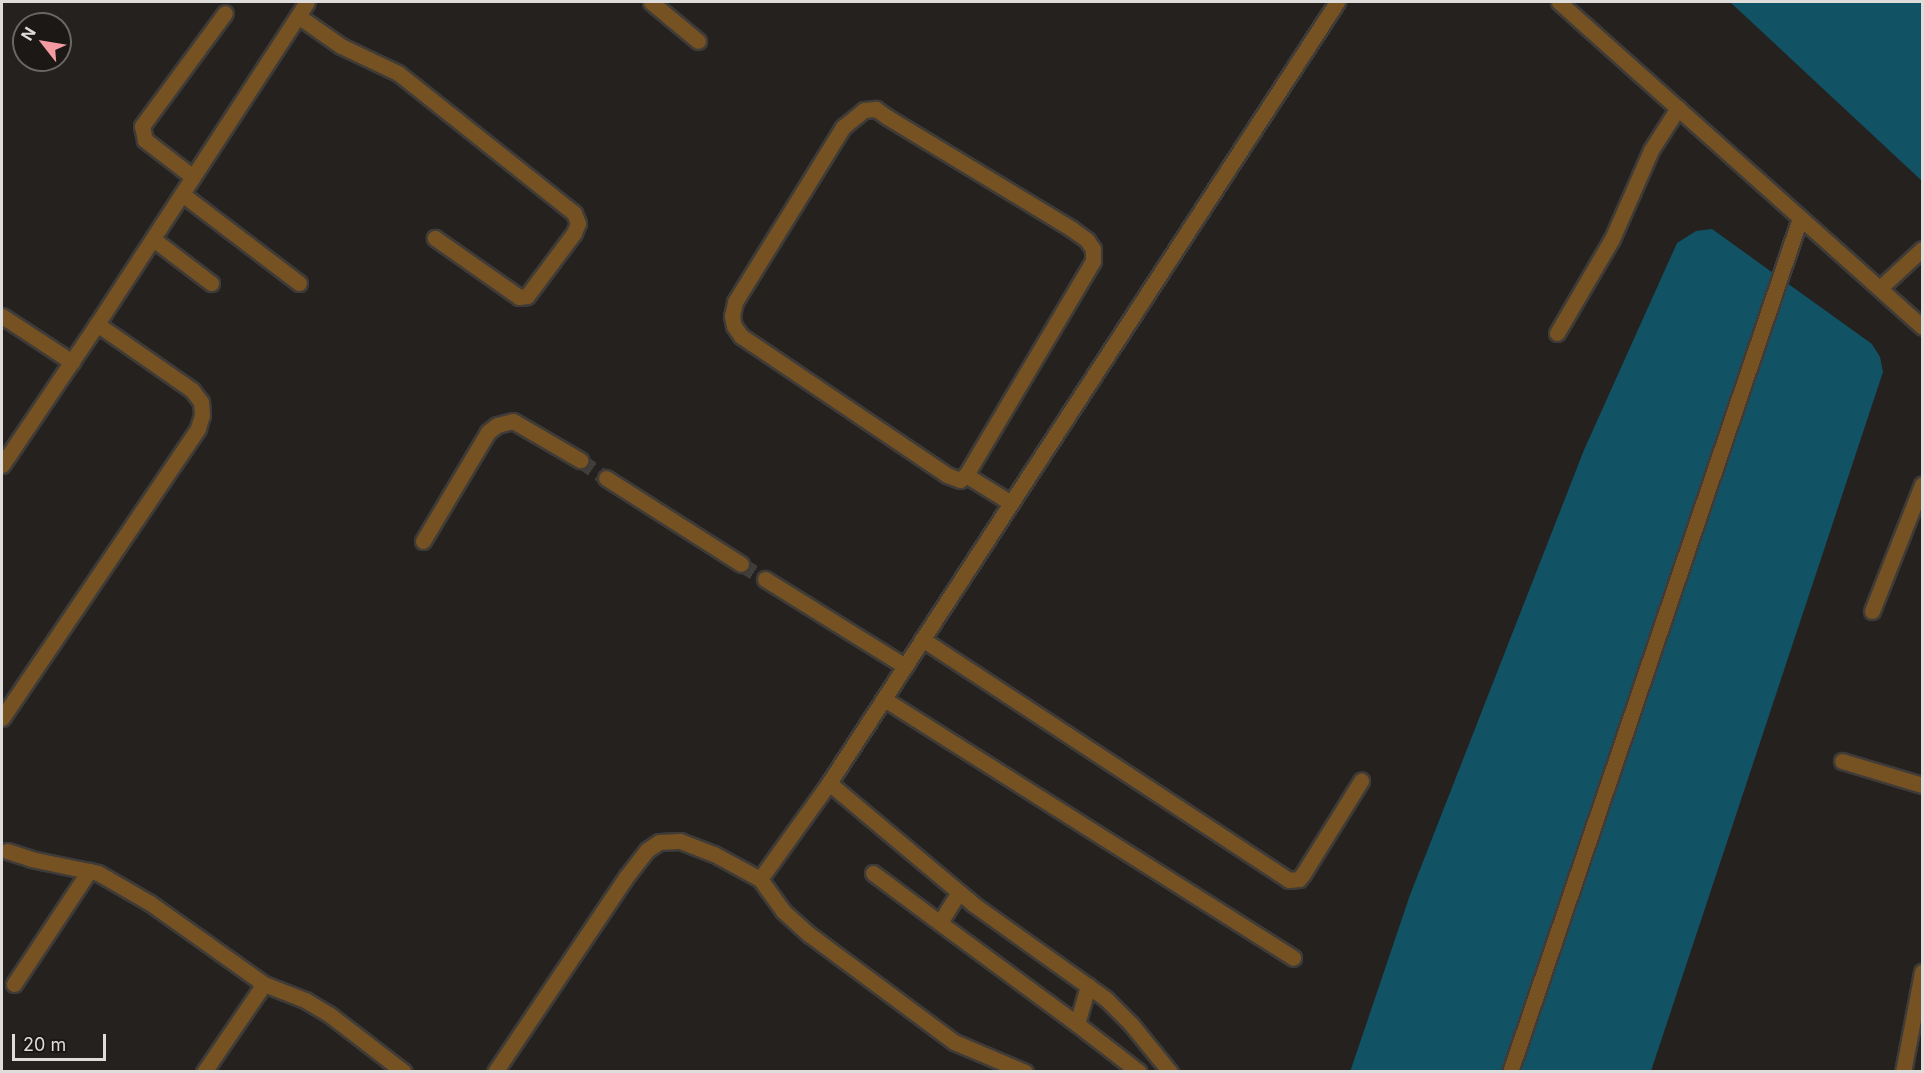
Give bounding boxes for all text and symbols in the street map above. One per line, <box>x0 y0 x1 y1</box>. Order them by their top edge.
north arrow <box>12 12 72 72</box>
text: N <box>17 23 40 44</box>
scale bar <box>15 1022 110 1060</box>
text: 20 m <box>23 1034 66 1055</box>

